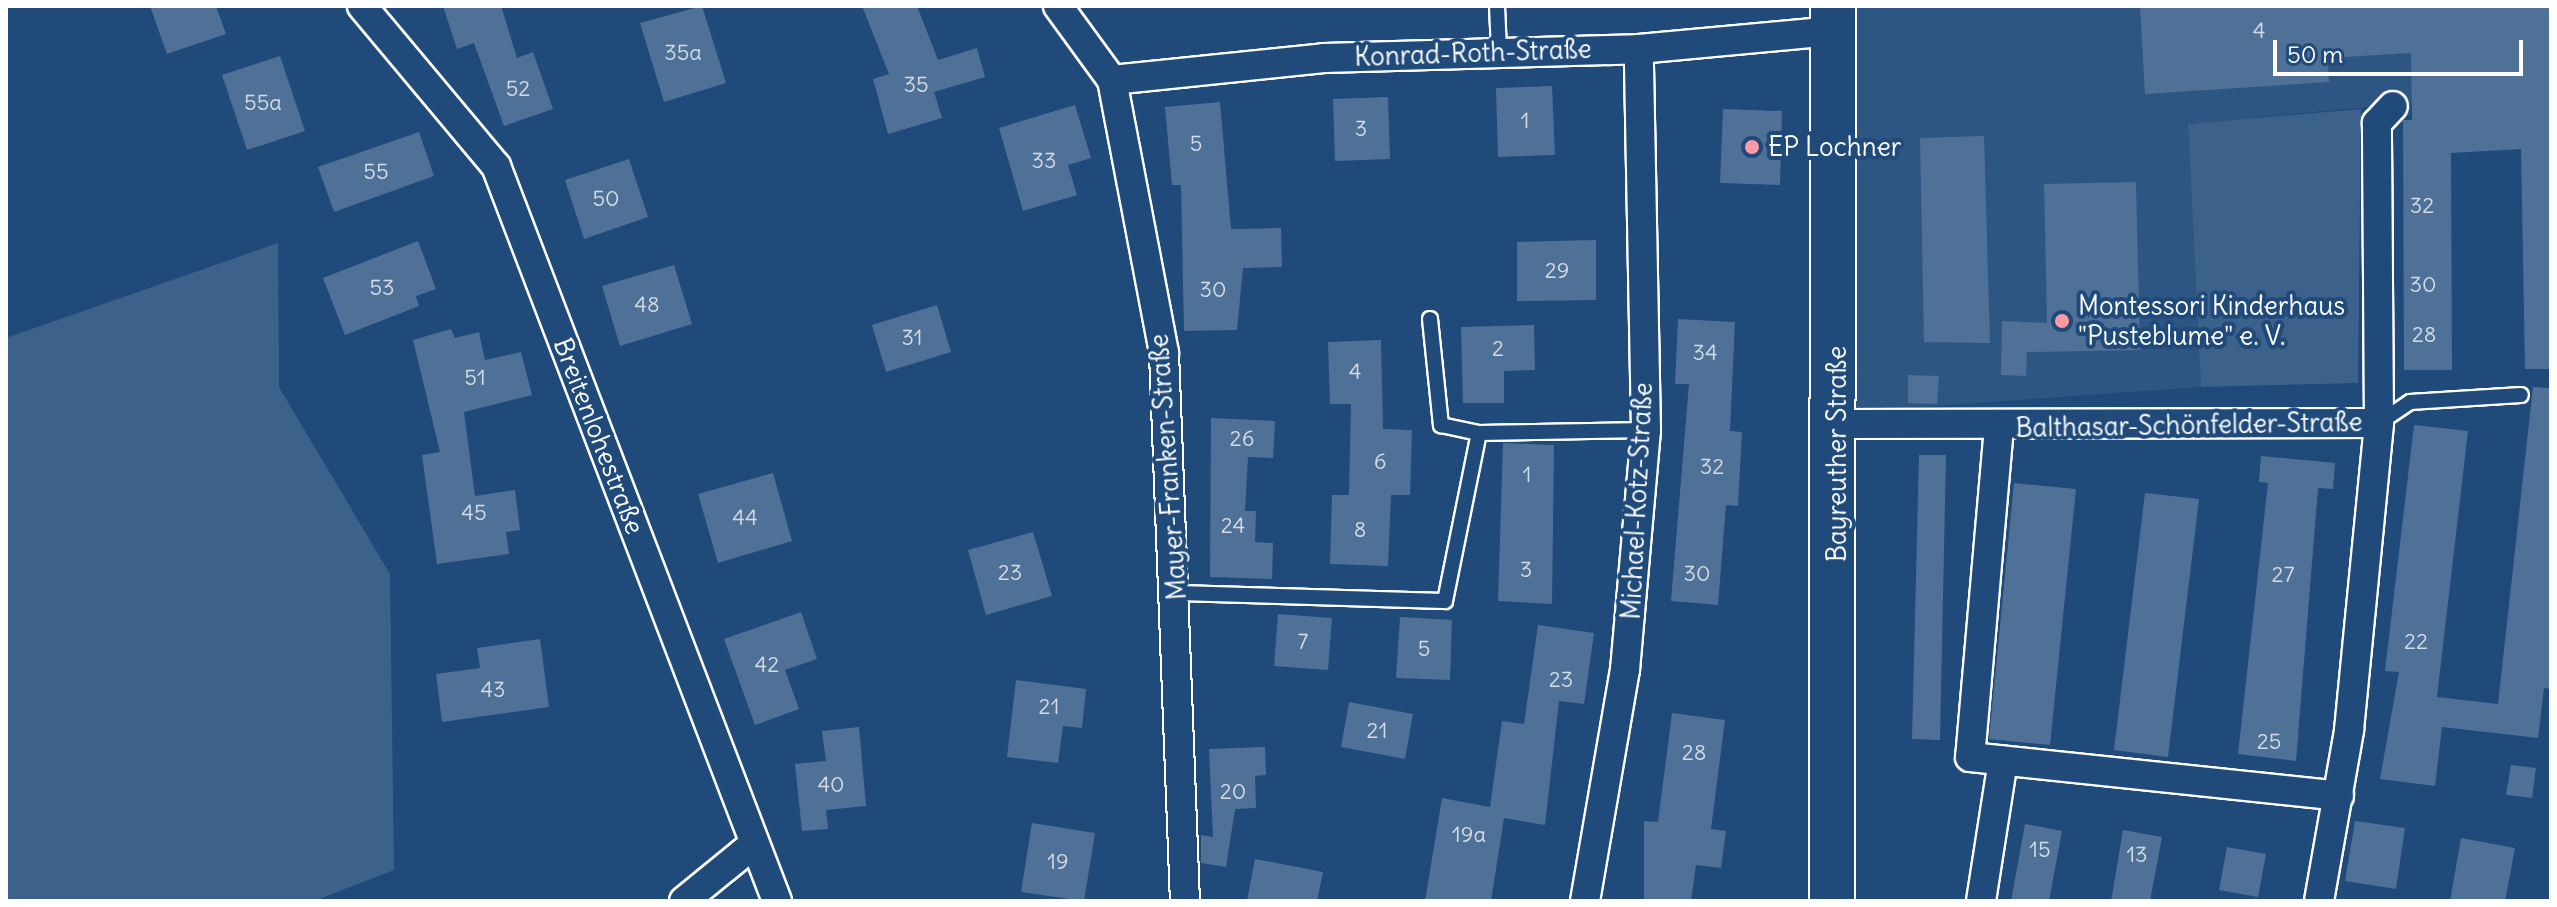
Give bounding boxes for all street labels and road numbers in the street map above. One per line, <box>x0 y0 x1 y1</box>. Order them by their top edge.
street label: Konrad-Roth-Straße <box>1354 33 1592 73</box>
street label: Breitenlohestraße <box>547 333 651 539</box>
street label: Mayer-Franken-Straße <box>1143 333 1193 601</box>
street label: Bayreuther Straße <box>1821 346 1853 562</box>
street label: Michael-Kotz-Straße <box>1615 382 1659 620</box>
street label: Balthasar-Schönfelder-Straße <box>2015 406 2363 444</box>

